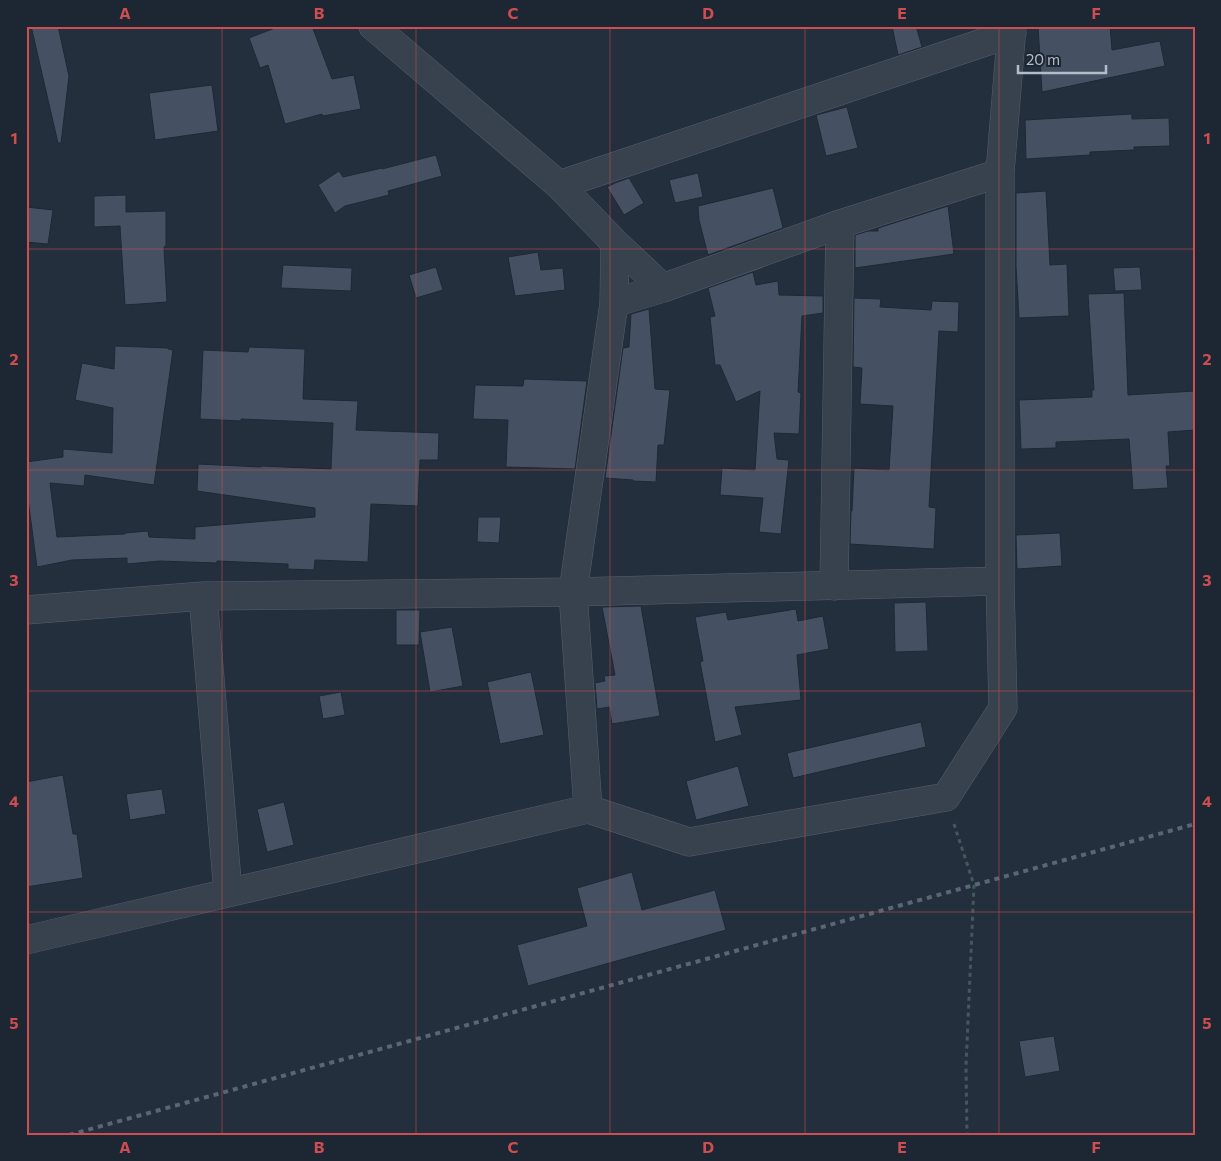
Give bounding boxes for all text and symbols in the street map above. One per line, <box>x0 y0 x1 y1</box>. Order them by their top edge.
text: A <box>119 3 131 22</box>
text: B <box>314 3 325 22</box>
text: C <box>508 3 519 22</box>
text: D <box>702 3 714 22</box>
text: E <box>897 3 907 22</box>
text: F <box>1091 3 1101 22</box>
scale bar <box>1018 42 1106 74</box>
text: 20 m <box>1026 50 1060 68</box>
text: 1 <box>10 128 18 147</box>
text: 1 <box>1203 128 1211 147</box>
text: 2 <box>9 349 19 368</box>
text: 2 <box>1202 349 1212 368</box>
text: 3 <box>9 570 19 589</box>
text: 3 <box>1202 570 1212 589</box>
text: 4 <box>9 791 19 810</box>
text: 4 <box>1202 791 1212 810</box>
text: 5 <box>9 1013 19 1032</box>
text: 5 <box>1202 1013 1212 1032</box>
text: A <box>119 1137 131 1156</box>
text: B <box>314 1137 325 1156</box>
text: C <box>508 1137 519 1156</box>
text: D <box>702 1137 714 1156</box>
text: E <box>897 1137 907 1156</box>
text: F <box>1091 1137 1101 1156</box>

